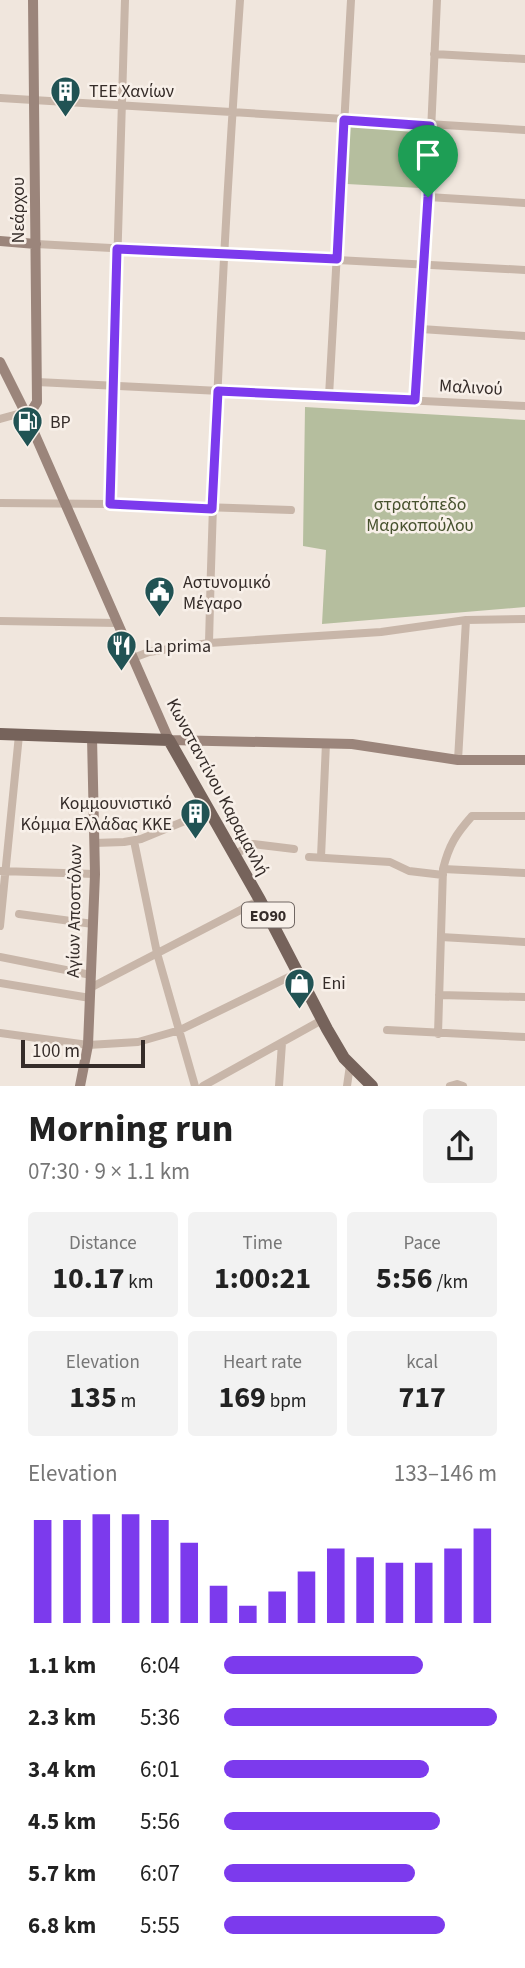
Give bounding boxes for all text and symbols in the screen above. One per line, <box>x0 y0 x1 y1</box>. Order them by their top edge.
building icon: ΤΕΕ Χανίων <box>49 74 83 118</box>
place label: ΤΕΕ Χανίων <box>89 79 175 104</box>
pin <box>398 125 458 197</box>
icon: arrive <box>409 136 447 174</box>
street label: Νεάρχου <box>6 177 31 243</box>
street label: Μαλινού <box>438 373 503 402</box>
fuel station icon: BP <box>10 405 44 449</box>
place label: BP <box>50 410 71 435</box>
park label: στρατόπεδο Μαρκοπούλου <box>366 492 474 538</box>
place label: Αστυνομικό Μέγαρο <box>183 570 271 616</box>
public building icon: Αστυνομικό Μέγαρο <box>143 575 177 619</box>
restaurant icon: La prima <box>105 629 139 673</box>
place label: La prima <box>145 634 211 659</box>
street label: Κωνσταντίνου Καραμανλή <box>160 694 275 880</box>
place label: Κομμουνιστικό Κόμμα Ελλάδας ΚΚΕ <box>21 791 172 837</box>
building icon: Κομμουνιστικό Κόμμα Ελλάδας ΚΚΕ <box>178 796 212 840</box>
street label: Αγίων Αποστόλων <box>61 843 88 978</box>
road number: ΕΟ90 <box>242 903 294 928</box>
shop icon: Eni <box>282 966 316 1010</box>
place label: Eni <box>322 971 346 996</box>
scale bar <box>21 1037 145 1069</box>
text: 100 m <box>32 1038 80 1065</box>
text: Morning run <box>28 1102 233 1156</box>
button: share <box>423 1109 497 1183</box>
text: 07:30 · 9 × 1.1 km <box>28 1155 190 1188</box>
text: Distance <box>69 1230 137 1257</box>
text: Time <box>242 1230 283 1257</box>
text: Pace <box>404 1230 441 1257</box>
text: 10.17 <box>52 1257 125 1300</box>
text: 1:00:21 <box>214 1257 311 1300</box>
text: 5:56 <box>376 1257 433 1300</box>
text: km <box>125 1269 154 1296</box>
text: /km <box>433 1269 468 1296</box>
text: Elevation <box>66 1349 140 1376</box>
text: Heart rate <box>223 1349 302 1376</box>
text: kcal <box>406 1349 438 1376</box>
text: 135 <box>69 1376 117 1419</box>
text: 169 <box>218 1376 266 1419</box>
text: 717 <box>398 1376 446 1419</box>
text: m <box>117 1388 136 1415</box>
text: bpm <box>266 1388 307 1415</box>
text: Elevation <box>28 1457 118 1490</box>
text: 133–146 m <box>394 1457 497 1490</box>
text: 1.1 km <box>28 1649 96 1682</box>
text: 6:04 <box>140 1649 180 1682</box>
text: 2.3 km <box>28 1701 96 1734</box>
text: 5:36 <box>140 1701 180 1734</box>
text: 3.4 km <box>28 1753 96 1786</box>
text: 6:01 <box>140 1753 180 1786</box>
text: 4.5 km <box>28 1805 96 1838</box>
text: 5:56 <box>140 1805 180 1838</box>
text: 5.7 km <box>28 1857 96 1890</box>
text: 6:07 <box>140 1857 180 1890</box>
text: 6.8 km <box>28 1909 96 1942</box>
text: 5:55 <box>140 1909 180 1942</box>

